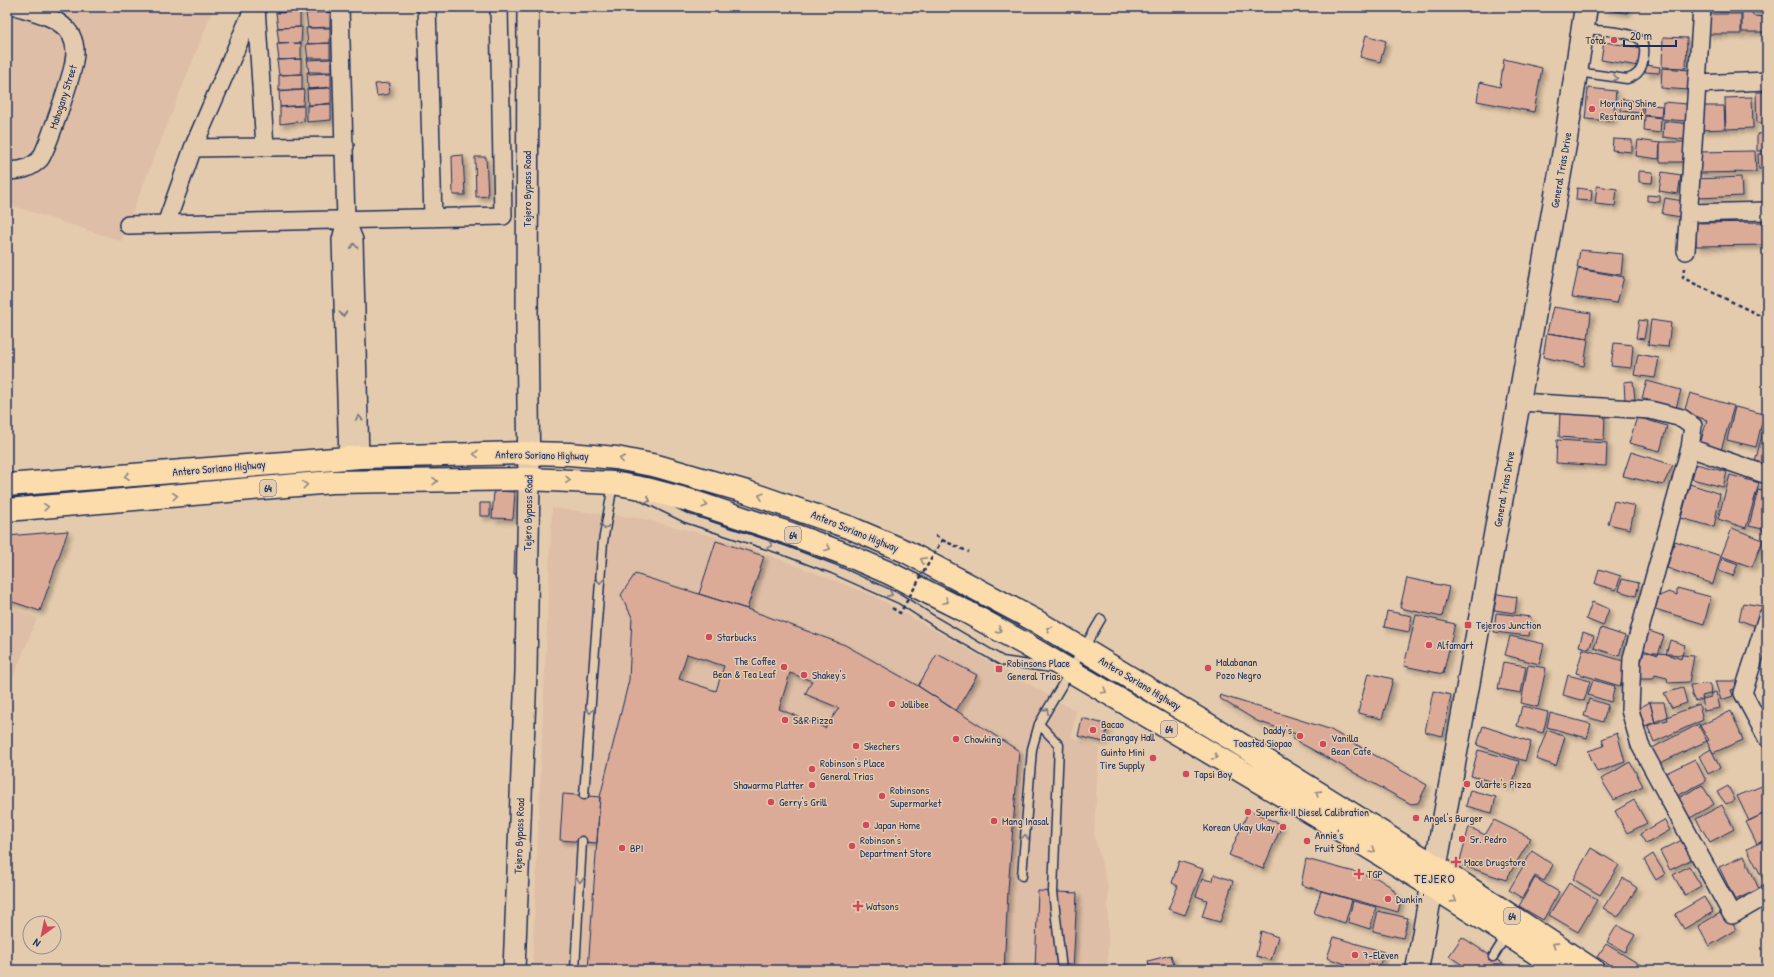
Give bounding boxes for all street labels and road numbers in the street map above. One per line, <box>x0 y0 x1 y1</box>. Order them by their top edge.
street label: Mahogany Street <box>46 63 80 131</box>
street label: General Trias Drive <box>1547 130 1575 209</box>
street label: Tejero Bypass Road <box>520 150 534 227</box>
street label: Antero Soriano Highway <box>495 447 589 463</box>
street label: General Trias Drive <box>1490 449 1518 528</box>
street label: Antero Soriano Highway <box>172 457 266 479</box>
street label: Tejero Bypass Road <box>520 474 536 551</box>
road number: 64 <box>260 480 276 496</box>
street label: Antero Soriano Highway <box>809 507 901 555</box>
road number: 64 <box>785 527 801 543</box>
street label: Antero Soriano Highway <box>1096 653 1184 713</box>
road number: 64 <box>1161 721 1177 737</box>
street label: Tejero Bypass Road <box>511 797 527 874</box>
road number: 64 <box>1504 908 1520 924</box>

